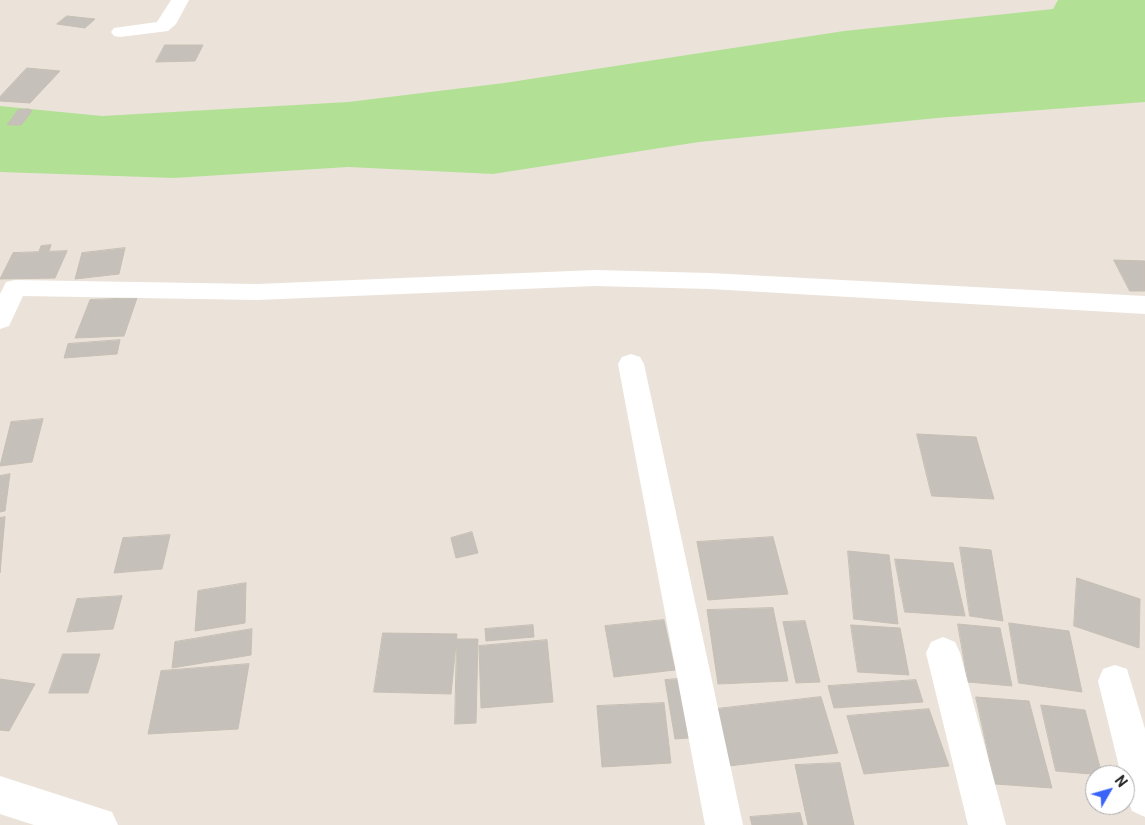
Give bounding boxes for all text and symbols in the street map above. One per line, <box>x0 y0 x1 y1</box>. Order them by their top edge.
north arrow <box>1085 765 1135 815</box>
text: N <box>1112 773 1130 790</box>

